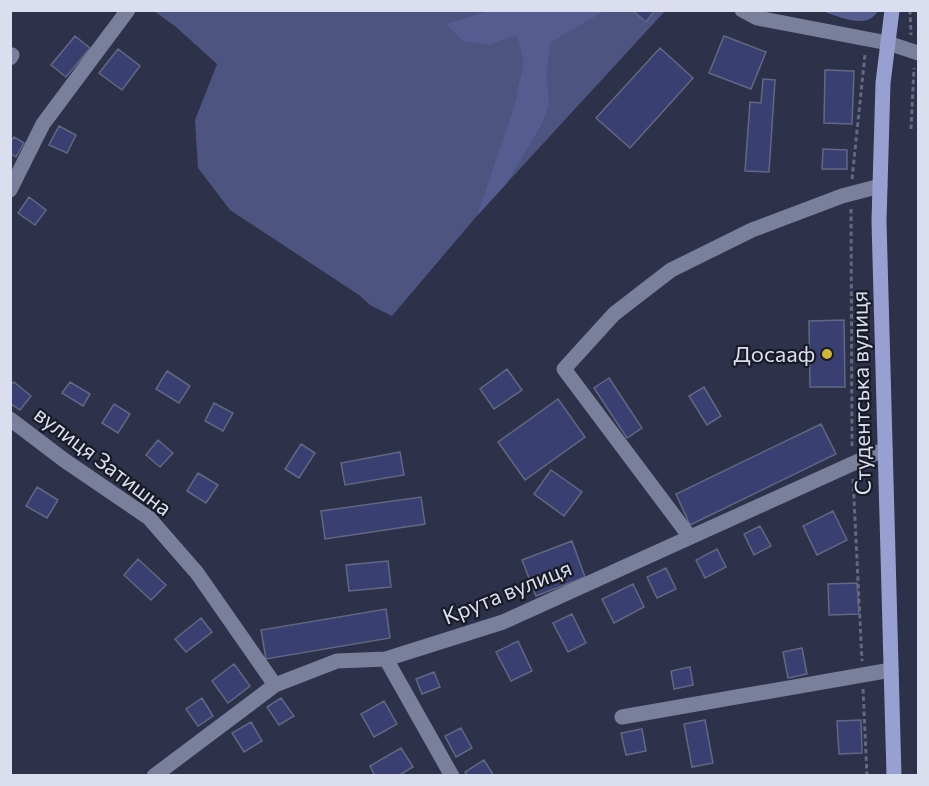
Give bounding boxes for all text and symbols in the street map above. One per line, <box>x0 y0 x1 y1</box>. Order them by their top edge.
street label: Студентська вулиця <box>845 291 876 495</box>
place label: Досааф <box>734 340 815 367</box>
marker: Досааф <box>820 347 834 361</box>
street label: вулиця Затишна <box>29 400 177 521</box>
street label: Крута вулиця <box>438 553 575 630</box>

